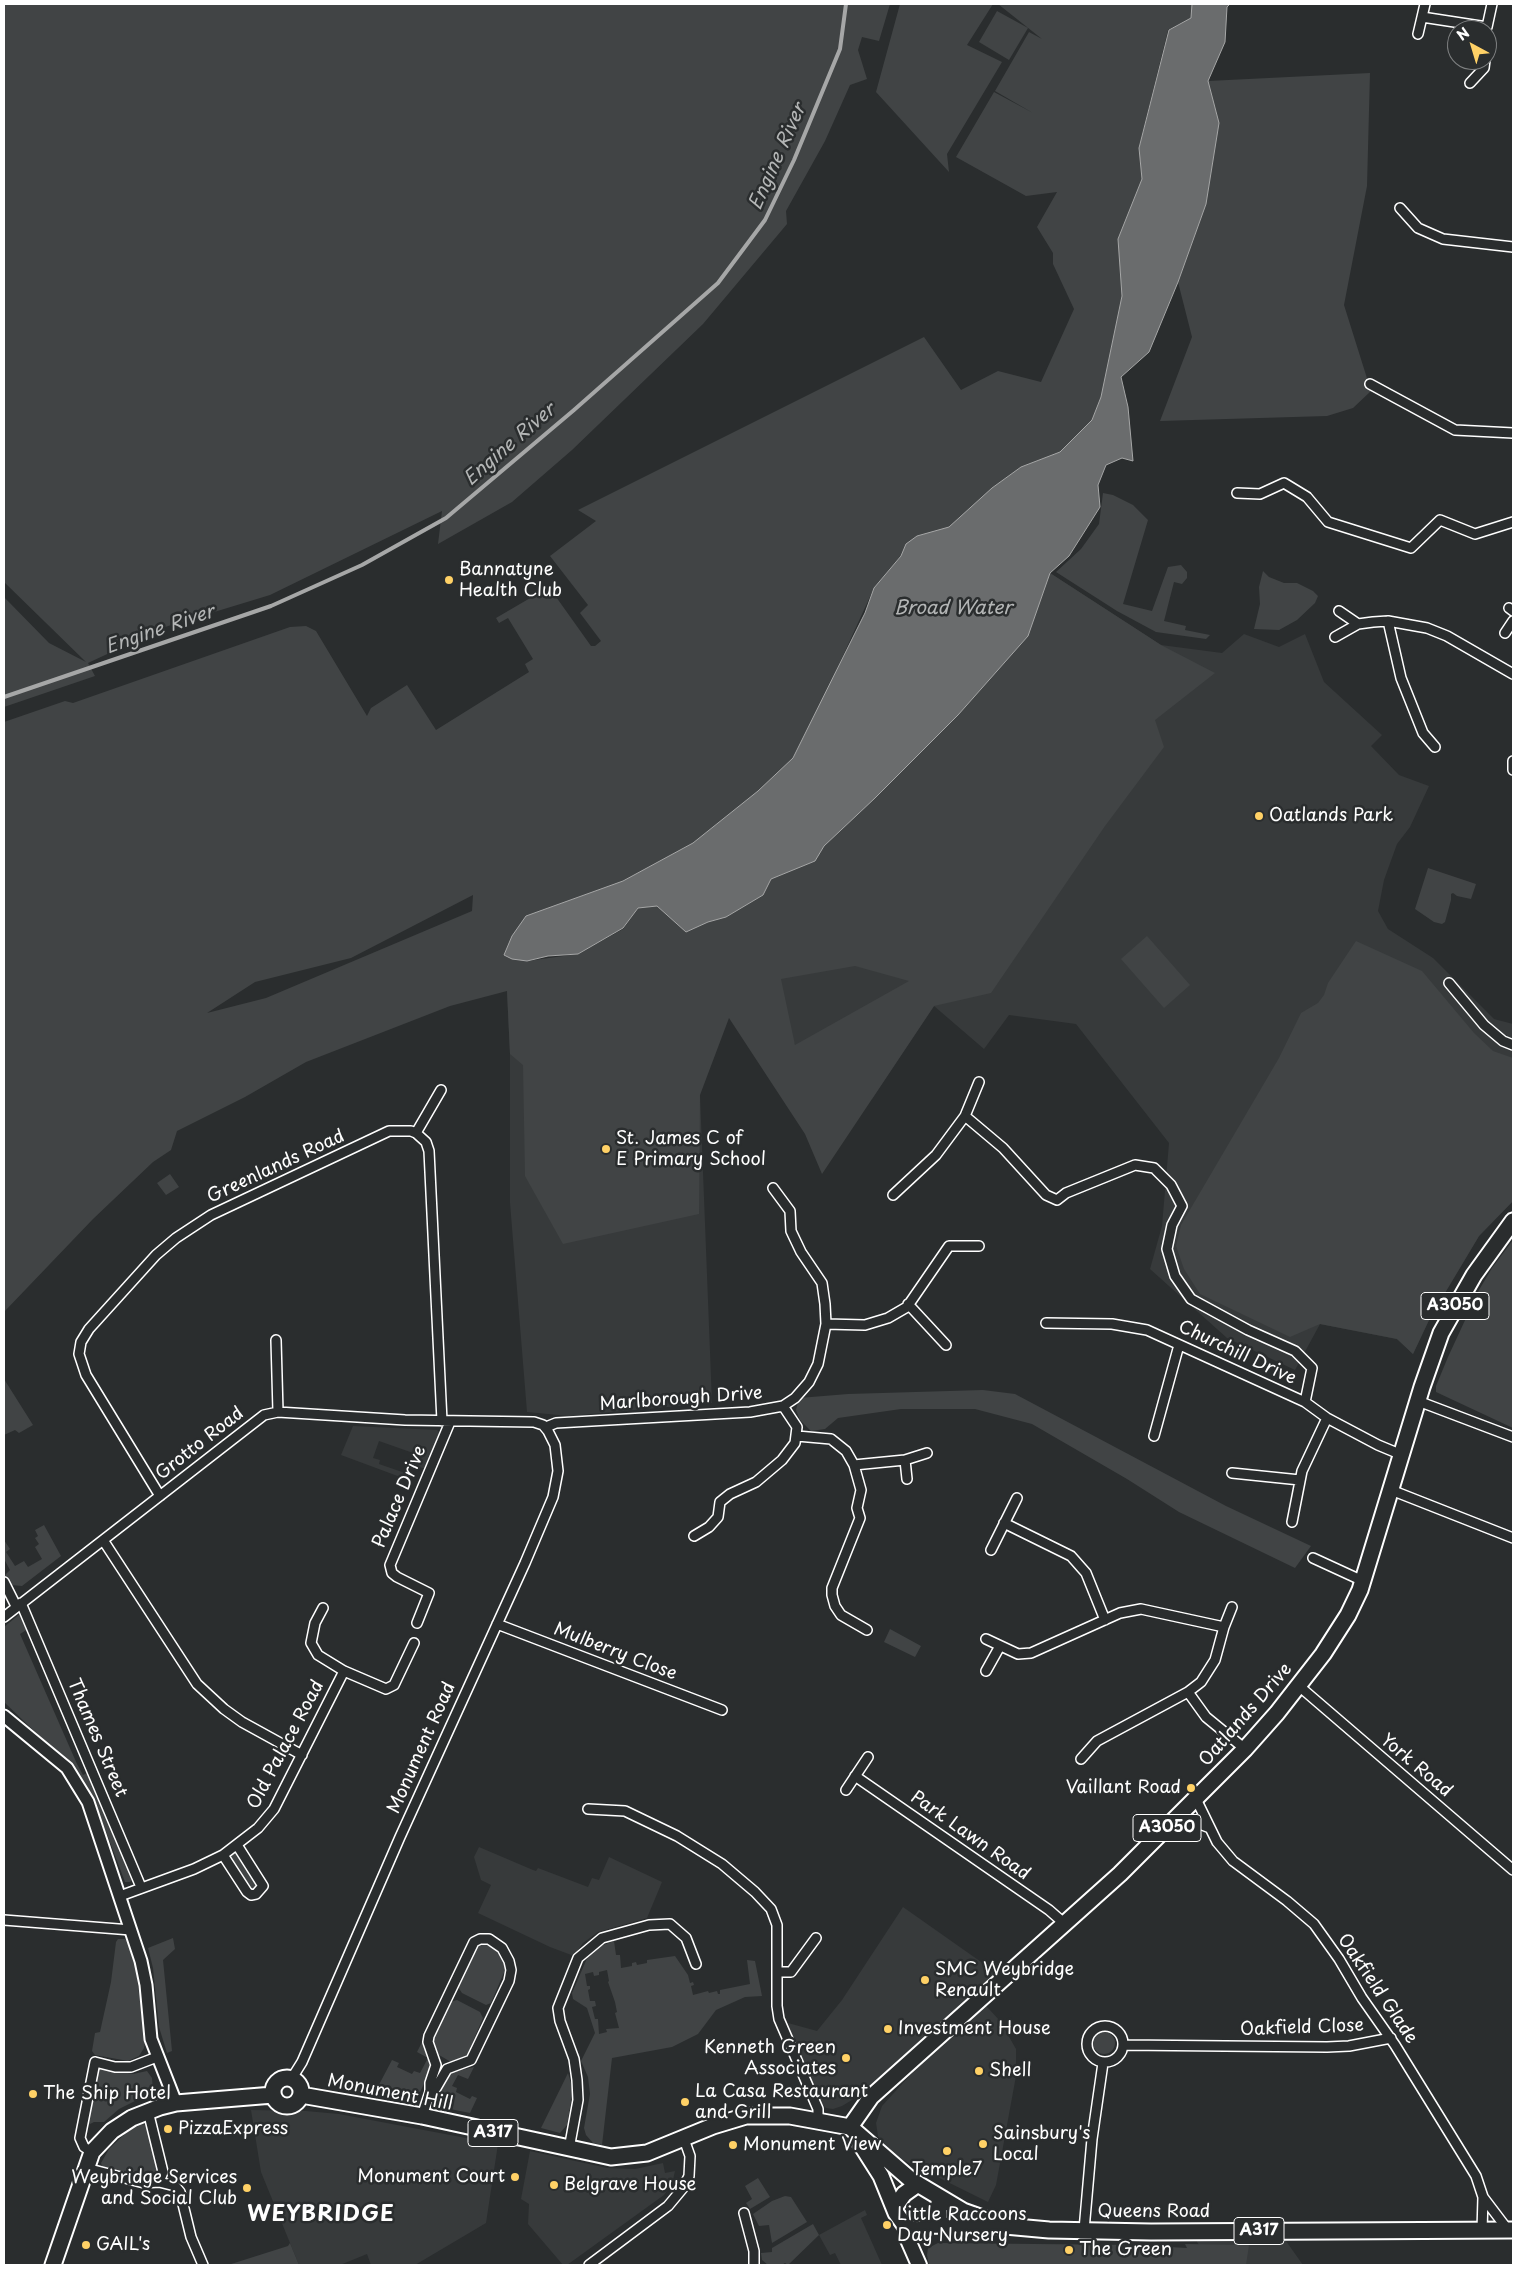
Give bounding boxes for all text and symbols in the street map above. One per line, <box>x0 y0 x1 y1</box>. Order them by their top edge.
north arrow <box>1447 20 1497 70</box>
text: N <box>1452 22 1474 45</box>
water label: Engine River <box>744 100 812 214</box>
water label: Engine River <box>460 399 560 491</box>
place label: Bannatyne Health Club <box>459 559 562 602</box>
marker: Bannatyne Health Club <box>443 574 455 586</box>
water label: Broad Water <box>894 598 1012 620</box>
water label: Engine River <box>103 601 217 659</box>
place label: Oatlands Park <box>1269 805 1393 827</box>
marker: Oatlands Park <box>1253 810 1265 822</box>
street label: Greenlands Road <box>204 1126 348 1208</box>
place label: St. James C of E Primary School <box>616 1128 766 1170</box>
marker: St. James C of E Primary School <box>600 1143 612 1155</box>
road number: A3050 <box>1421 1292 1489 1320</box>
street label: Churchill Drive <box>1174 1316 1300 1390</box>
street label: Marlborough Drive <box>599 1383 763 1415</box>
street label: Grotto Road <box>152 1403 248 1485</box>
street label: Palace Drive <box>369 1443 431 1551</box>
street label: Mulberry Close <box>550 1619 680 1685</box>
street label: Oatlands Drive <box>1195 1659 1297 1771</box>
street label: Thames Street <box>62 1676 132 1800</box>
street label: Old Palace Road <box>243 1677 329 1813</box>
street label: Monument Road <box>383 1679 461 1817</box>
street label: York Road <box>1376 1730 1456 1802</box>
place label: Vaillant Road <box>1066 1777 1181 1799</box>
marker: Vaillant Road <box>1185 1782 1197 1794</box>
street label: Park Lawn Road <box>906 1787 1034 1885</box>
road number: A3050 <box>1133 1815 1201 1842</box>
street label: Oakfield Glade <box>1332 1930 1422 2048</box>
place label: SMC Weybridge Renault <box>935 1959 1074 2002</box>
marker: SMC Weybridge Renault <box>919 1974 931 1986</box>
street label: Oakfield Close <box>1240 2015 1364 2041</box>
place label: Investment House <box>898 2018 1051 2040</box>
marker: Investment House <box>882 2023 894 2035</box>
place label: Kenneth Green Associates <box>704 2037 836 2080</box>
marker: Kenneth Green Associates <box>840 2052 852 2064</box>
place label: Shell <box>989 2060 1031 2082</box>
marker: Shell <box>973 2065 985 2077</box>
street label: Monument Hill <box>325 2070 455 2116</box>
place label: La Casa Restaurant and Grill <box>695 2081 868 2124</box>
place label: The Ship Hotel <box>43 2083 171 2105</box>
marker: The Ship Hotel <box>27 2088 39 2100</box>
marker: La Casa Restaurant and Grill <box>679 2096 691 2108</box>
place label: PizzaExpress <box>178 2118 288 2140</box>
road number: A317 <box>468 2120 518 2146</box>
marker: PizzaExpress <box>162 2123 174 2135</box>
place label: Sainsbury's Local <box>993 2123 1090 2166</box>
place label: Monument View <box>743 2134 881 2156</box>
marker: Sainsbury's Local <box>977 2138 989 2150</box>
marker: Monument View <box>727 2139 739 2151</box>
marker: Temple7 <box>941 2145 953 2157</box>
place label: Temple7 <box>912 2159 982 2181</box>
place label: Monument Court <box>357 2166 505 2188</box>
place label: Weybridge Services and Social Club <box>71 2167 237 2210</box>
marker: Monument Court <box>509 2171 521 2183</box>
place label: Belgrave House <box>564 2174 696 2196</box>
marker: Belgrave House <box>548 2179 560 2191</box>
marker: Weybridge Services and Social Club <box>241 2182 253 2194</box>
street label: Queens Road <box>1098 2201 1210 2223</box>
district label: WEYBRIDGE <box>246 2202 396 2228</box>
place label: Little Raccoons Day Nursery <box>897 2204 1027 2246</box>
road number: A317 <box>1234 2218 1284 2244</box>
marker: Little Raccoons Day Nursery <box>881 2219 893 2231</box>
place label: GAIL's <box>96 2234 150 2256</box>
marker: GAIL's <box>80 2239 92 2251</box>
place label: The Green <box>1079 2239 1172 2261</box>
marker: The Green <box>1063 2244 1075 2256</box>

